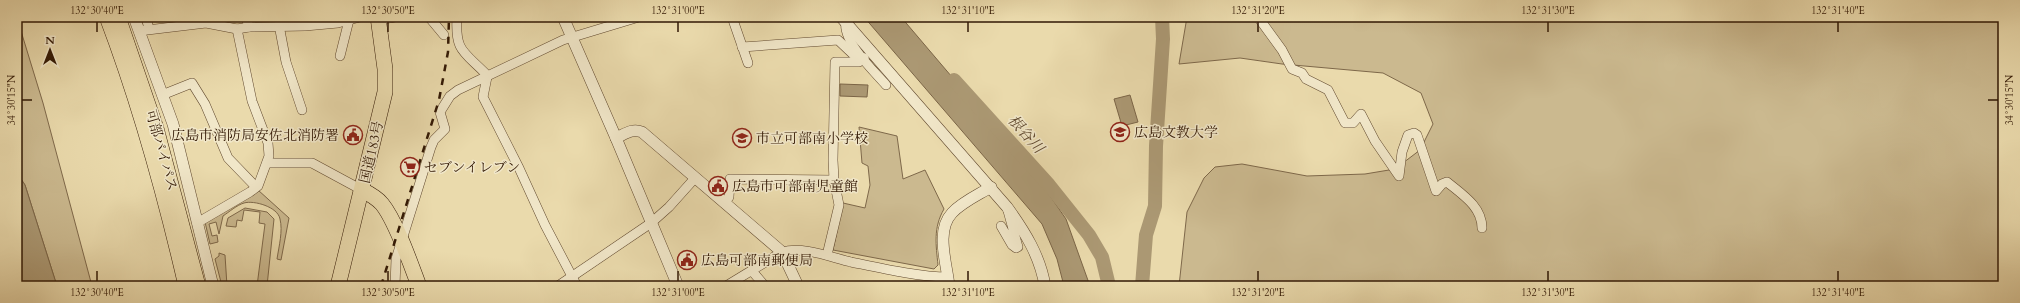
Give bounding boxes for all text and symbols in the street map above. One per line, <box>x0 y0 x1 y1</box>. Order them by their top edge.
text: 132°30'40"E <box>70 4 124 18</box>
text: 132°30'50"E <box>361 4 415 18</box>
text: 132°31'00"E <box>651 4 705 18</box>
text: 132°31'10"E <box>941 4 995 18</box>
text: 132°31'20"E <box>1231 4 1285 18</box>
text: 132°31'30"E <box>1521 4 1575 18</box>
text: 132°31'40"E <box>1811 4 1865 18</box>
north arrow <box>30 30 70 70</box>
text: N <box>45 33 55 48</box>
text: 34°30'15"N <box>5 74 19 125</box>
text: 34°30'15"N <box>2003 74 2017 125</box>
street label: 可部バイパス <box>141 107 182 193</box>
water label: 根谷川 <box>1004 111 1050 159</box>
street label: 国道183号 <box>355 119 388 185</box>
school or university icon: 広島文教大学 <box>1109 121 1131 143</box>
place label: 広島文教大学 <box>1134 123 1218 142</box>
public building icon: 広島市消防局安佐北消防署 <box>342 124 364 146</box>
place label: 広島市消防局安佐北消防署 <box>171 126 339 145</box>
school or university icon: 市立可部南小学校 <box>731 127 753 149</box>
place label: 市立可部南小学校 <box>756 129 868 148</box>
supermarket icon: セブンイレブン <box>399 156 421 178</box>
place label: セブンイレブン <box>424 158 520 177</box>
public building icon: 広島市可部南児童館 <box>707 175 729 197</box>
place label: 広島市可部南児童館 <box>732 177 858 196</box>
public building icon: 広島可部南郵便局 <box>676 249 698 271</box>
place label: 広島可部南郵便局 <box>701 251 813 270</box>
text: 132°30'40"E <box>70 286 124 300</box>
text: 132°30'50"E <box>361 286 415 300</box>
text: 132°31'00"E <box>651 286 705 300</box>
text: 132°31'10"E <box>941 286 995 300</box>
text: 132°31'20"E <box>1231 286 1285 300</box>
text: 132°31'30"E <box>1521 286 1575 300</box>
text: 132°31'40"E <box>1811 286 1865 300</box>

